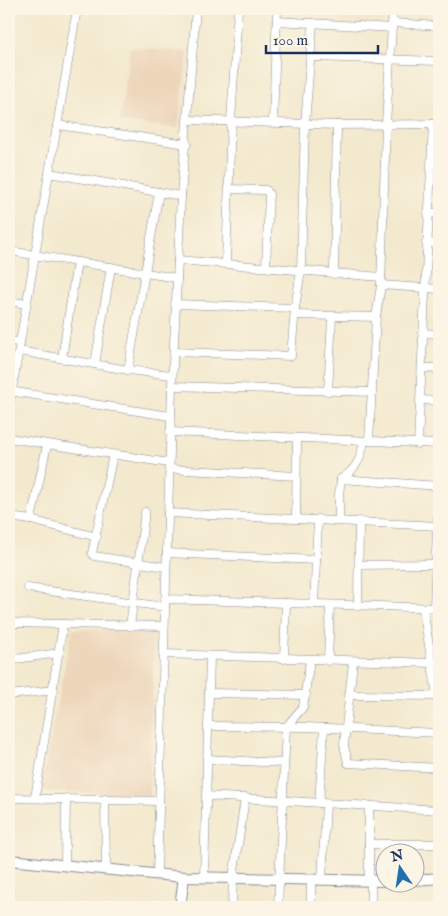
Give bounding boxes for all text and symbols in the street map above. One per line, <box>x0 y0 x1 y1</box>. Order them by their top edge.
scale bar <box>266 22 378 54</box>
text: 100 m <box>273 31 309 50</box>
north arrow <box>376 844 426 894</box>
text: N <box>388 846 405 867</box>

